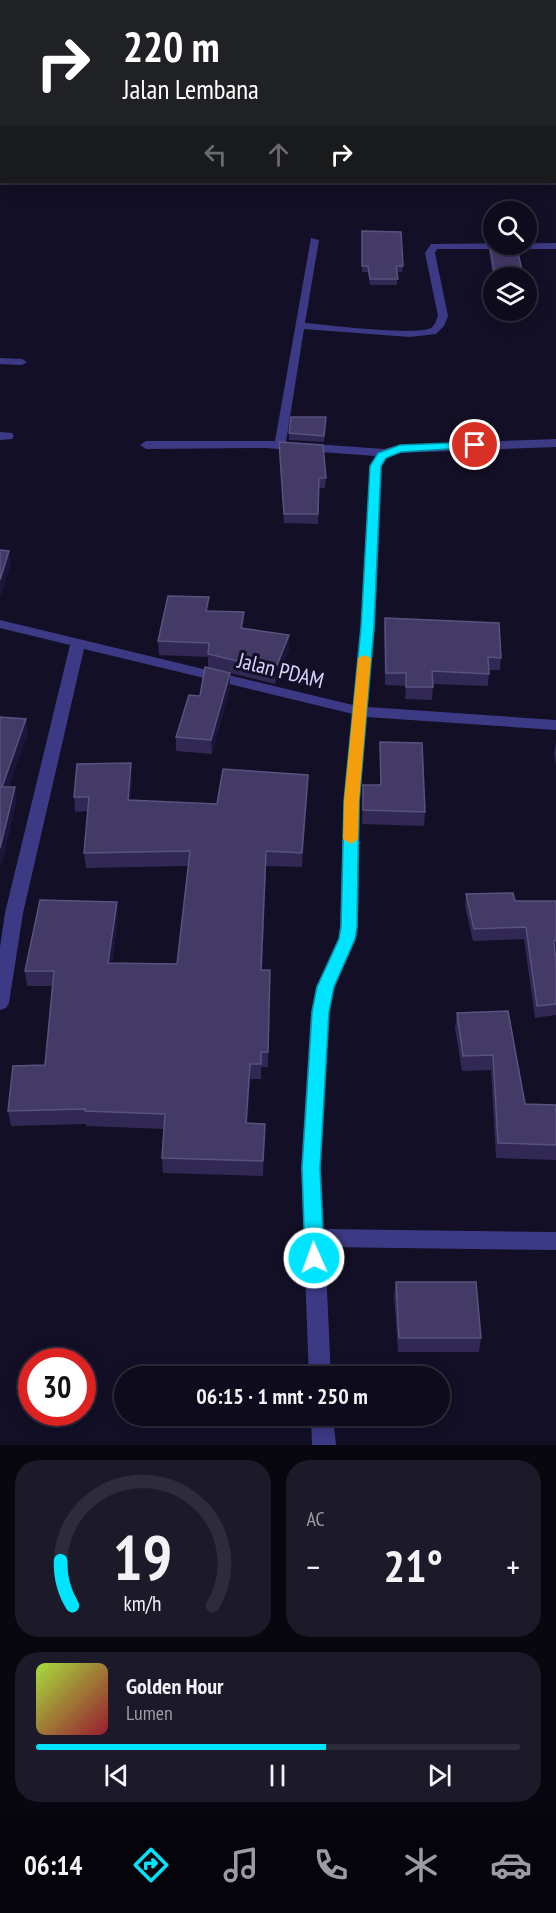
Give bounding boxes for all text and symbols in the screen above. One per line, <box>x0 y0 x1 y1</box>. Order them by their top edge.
text: 220 m <box>123 19 220 74</box>
icon: right <box>24 24 102 102</box>
text: Jalan Lembana <box>123 72 259 106</box>
icon: left <box>199 138 232 171</box>
icon: ahead <box>262 138 295 171</box>
icon: right <box>325 138 358 171</box>
map controls <box>483 201 537 321</box>
button: search <box>483 201 537 255</box>
button: layers <box>483 267 537 321</box>
pin <box>449 419 500 470</box>
icon: arrive <box>458 428 491 461</box>
street label: Jalan PDAM <box>234 646 327 694</box>
position arrow <box>282 1226 346 1290</box>
speed limit sign: 30 <box>18 1348 96 1426</box>
text: 06:15 · 1 mnt · 250 m <box>196 1382 368 1410</box>
text: AC <box>307 1506 325 1532</box>
text: 19 <box>113 1516 173 1597</box>
text: 21° <box>384 1536 443 1594</box>
text: − <box>307 1545 320 1588</box>
text: + <box>506 1545 520 1588</box>
text: km/h <box>124 1589 162 1617</box>
text: Golden Hour <box>126 1672 224 1700</box>
text: Lumen <box>126 1700 173 1726</box>
icon: previous <box>100 1759 133 1792</box>
icon: pause <box>261 1759 294 1792</box>
icon: next <box>423 1759 456 1792</box>
icon: directions <box>130 1844 172 1886</box>
icon: music <box>220 1844 262 1886</box>
icon: phone <box>310 1844 352 1886</box>
icon: climate <box>400 1844 442 1886</box>
icon: car <box>490 1844 532 1886</box>
text: 06:14 <box>24 1848 82 1882</box>

